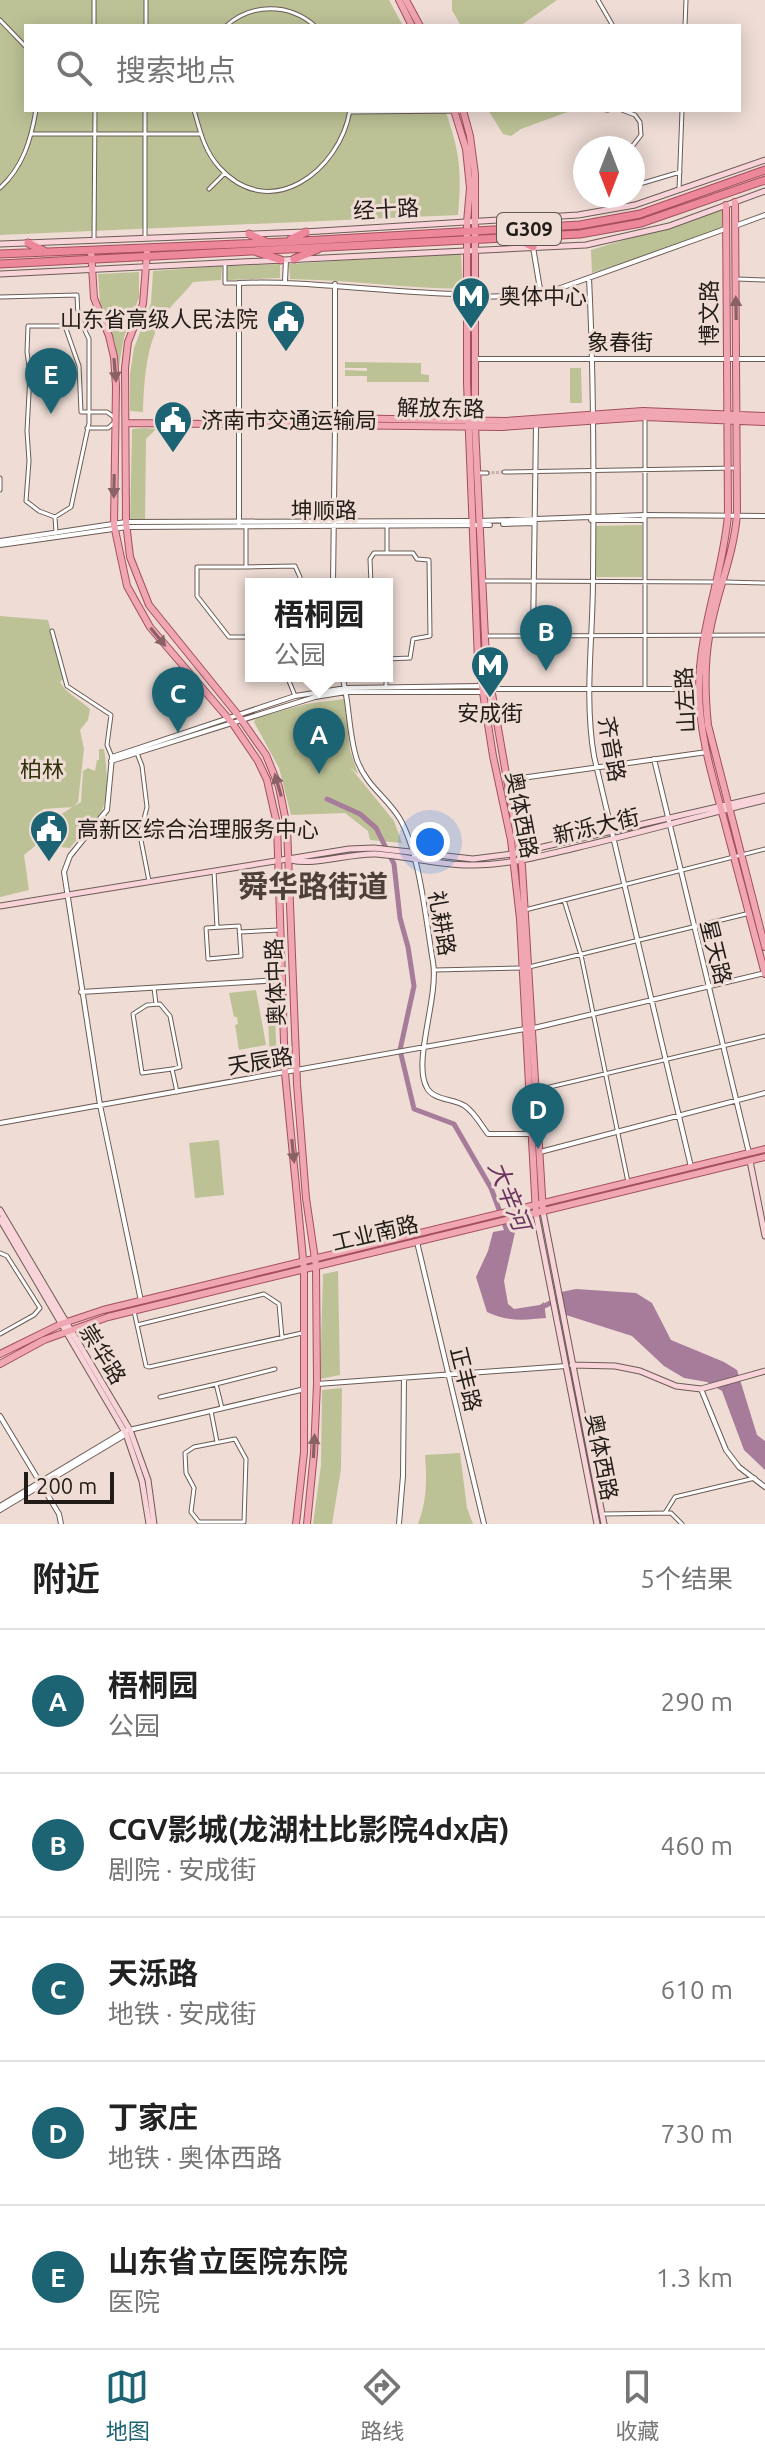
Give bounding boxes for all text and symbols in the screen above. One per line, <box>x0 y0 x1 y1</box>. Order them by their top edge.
search box <box>24 24 741 112</box>
icon: search <box>52 46 96 90</box>
text: 搜索地点 <box>116 53 236 87</box>
north arrow <box>573 136 645 208</box>
street label: 经十路 <box>352 194 420 223</box>
road number: G309 <box>497 213 561 245</box>
metro station icon: 奥体中心 <box>450 275 492 330</box>
street label: 博文路 <box>696 280 721 346</box>
place label: 奥体中心 <box>499 283 587 308</box>
one-way arrow <box>730 295 743 320</box>
public building icon: 山东省高级人民法院 <box>265 298 307 353</box>
place label: 山东省高级人民法院 <box>60 306 258 331</box>
street label: 象春街 <box>587 329 653 354</box>
pin: E <box>25 348 77 414</box>
one-way arrow <box>108 358 121 383</box>
street label: 解放东路 <box>397 394 485 421</box>
public building icon: 济南市交通运输局 <box>152 399 194 454</box>
place label: 济南市交通运输局 <box>201 407 377 432</box>
one-way arrow <box>108 474 120 499</box>
street label: 坤顺路 <box>291 497 357 522</box>
popup <box>245 578 393 682</box>
text: 梧桐园 <box>274 597 364 631</box>
pin: B <box>520 605 572 671</box>
one-way arrow <box>149 627 166 647</box>
text: 公园 <box>274 640 326 669</box>
metro station icon: 安成街 <box>469 644 511 699</box>
street label: 山左路 <box>670 666 699 734</box>
pin: C <box>152 667 204 733</box>
place label: 安成街 <box>457 700 523 725</box>
pin: A <box>293 708 345 774</box>
street label: 齐音路 <box>594 714 631 784</box>
park label: 柏林 <box>20 756 64 781</box>
street label: 奥体西路 <box>502 769 543 860</box>
one-way arrow <box>271 773 284 797</box>
street label: 新泺大街 <box>550 803 642 848</box>
public building icon: 高新区综合治理服务中心 <box>28 808 70 863</box>
place label: 高新区综合治理服务中心 <box>77 816 319 841</box>
your location <box>410 822 450 862</box>
district label: 舜华路街道 <box>238 869 388 903</box>
street label: 礼耕路 <box>424 888 461 958</box>
street label: 星天路 <box>696 917 737 987</box>
street label: 奥体中路 <box>260 938 289 1026</box>
street label: 天辰路 <box>225 1042 295 1079</box>
pin: D <box>512 1083 564 1149</box>
one-way arrow <box>286 1139 299 1164</box>
water label: 大辛河 <box>483 1157 537 1238</box>
street label: 工业南路 <box>329 1210 421 1255</box>
street label: 崇华路 <box>75 1319 132 1388</box>
street label: 正丰路 <box>446 1344 487 1414</box>
street label: 奥体西路 <box>582 1411 623 1502</box>
one-way arrow <box>308 1433 321 1458</box>
scale bar <box>24 1468 114 1504</box>
text: 200 m <box>36 1473 97 1498</box>
text: 附近 <box>32 1559 100 1597</box>
text: 5个结果 <box>640 1564 733 1593</box>
text: 梧桐园 <box>108 1668 198 1702</box>
text: A <box>49 1687 67 1716</box>
text: 290 m <box>661 1687 733 1716</box>
text: 公园 <box>108 1711 160 1740</box>
text: CGV影城(龙湖杜比影院4dx店) <box>108 1812 510 1846</box>
text: B <box>49 1831 67 1860</box>
text: 460 m <box>661 1831 733 1860</box>
text: 剧院 · 安成街 <box>108 1855 256 1884</box>
text: 天泺路 <box>108 1956 198 1990</box>
text: C <box>50 1975 66 2004</box>
text: 610 m <box>661 1975 733 2004</box>
text: 地铁 · 安成街 <box>108 1999 256 2028</box>
text: 丁家庄 <box>108 2100 198 2134</box>
text: D <box>49 2119 67 2148</box>
text: 730 m <box>661 2119 733 2148</box>
text: 地铁 · 奥体西路 <box>108 2143 282 2172</box>
text: 山东省立医院东院 <box>108 2244 348 2278</box>
text: E <box>50 2263 66 2292</box>
text: 1.3 km <box>656 2263 733 2292</box>
text: 医院 <box>108 2287 160 2316</box>
tab: 地图 <box>105 2365 150 2445</box>
tab: 路线 <box>360 2365 405 2445</box>
tab: 收藏 <box>615 2365 660 2445</box>

